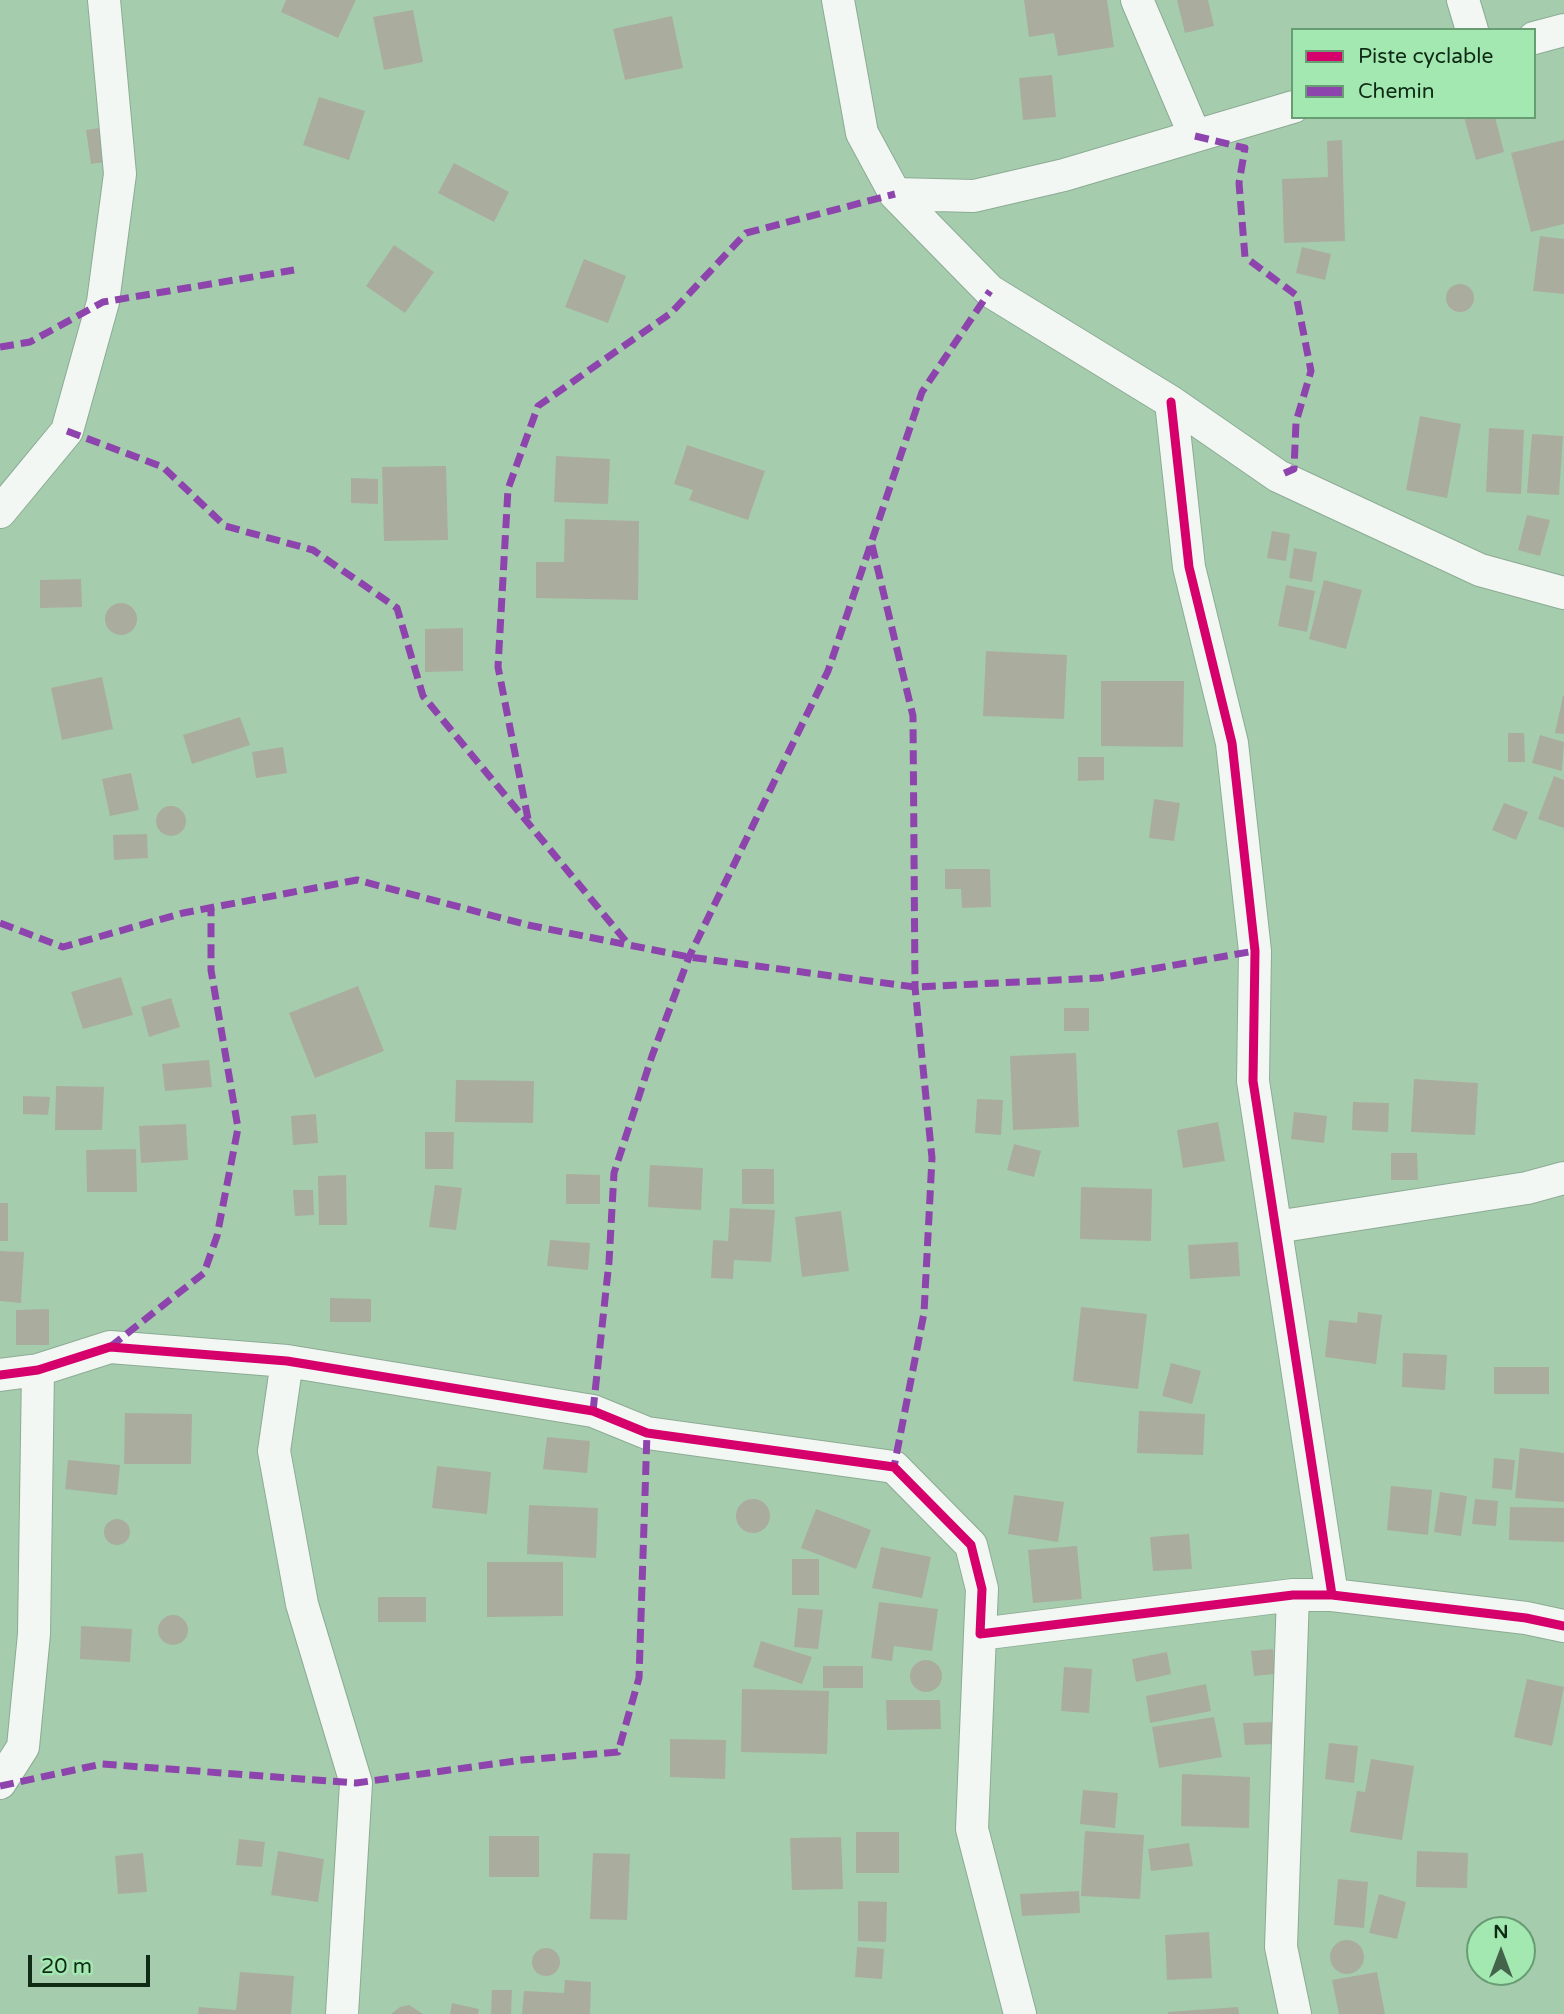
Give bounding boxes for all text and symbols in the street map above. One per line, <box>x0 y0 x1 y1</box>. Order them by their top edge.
legend <box>1291 28 1536 119</box>
text: Piste cyclable <box>1358 44 1493 69</box>
text: Chemin <box>1358 79 1435 104</box>
north arrow <box>1466 1916 1536 1986</box>
text: N <box>1493 1921 1509 1943</box>
scale bar <box>32 1940 154 1984</box>
text: 20 m <box>41 1954 92 1979</box>

